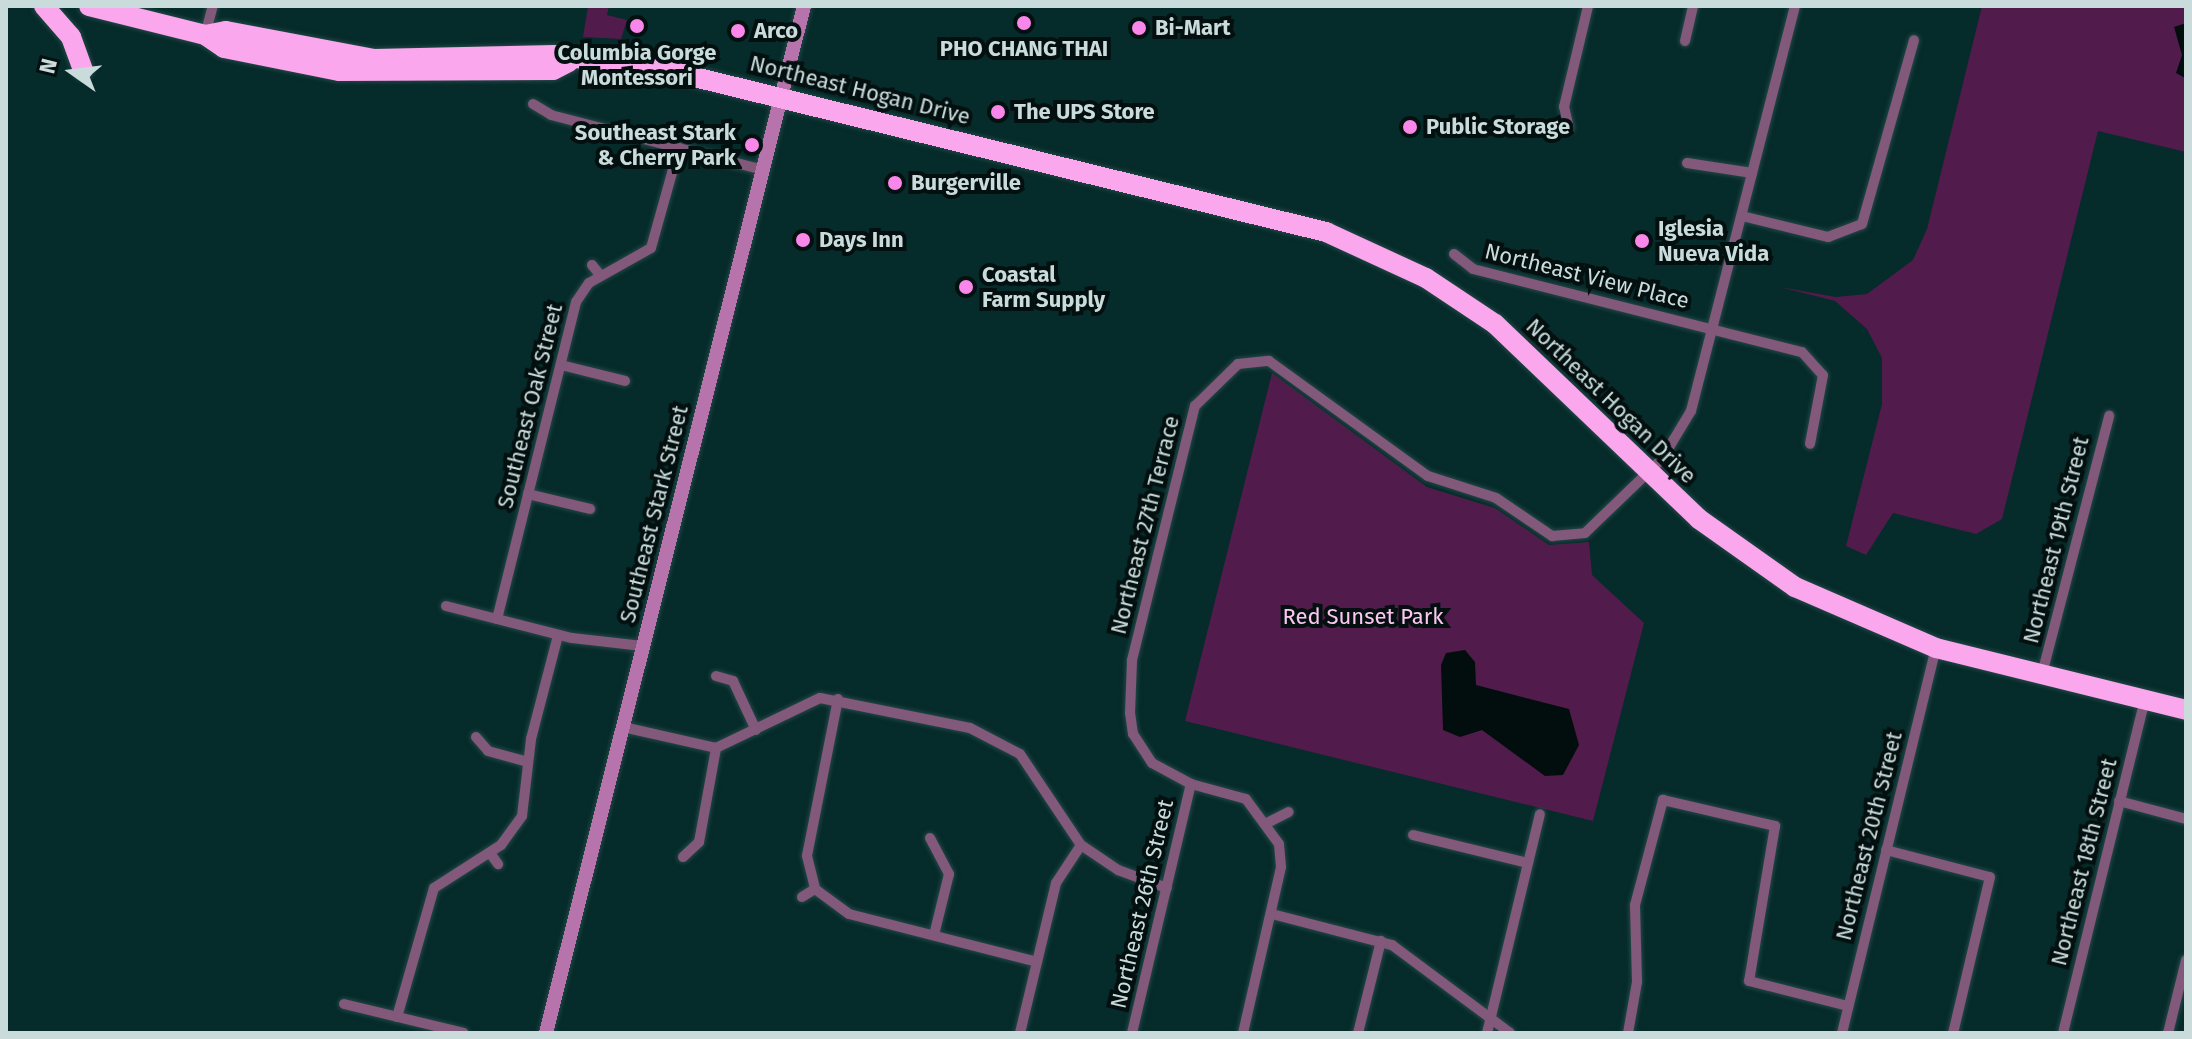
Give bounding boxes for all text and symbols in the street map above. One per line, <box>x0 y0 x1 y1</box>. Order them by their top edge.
marker: PHO CHANG THAI <box>1015 14 1033 32</box>
place label: Bi-Mart <box>1155 15 1230 41</box>
marker: Columbia Gorge Montessori <box>628 17 646 35</box>
place label: Arco <box>754 18 798 44</box>
marker: Bi-Mart <box>1130 19 1148 37</box>
marker: Arco <box>729 22 747 40</box>
north arrow <box>32 32 112 112</box>
place label: PHO CHANG THAI <box>940 36 1108 62</box>
place label: Columbia Gorge Montessori <box>558 39 716 90</box>
street label: Northeast Hogan Drive <box>747 50 973 130</box>
text: N <box>33 56 63 76</box>
place label: The UPS Store <box>1014 99 1155 125</box>
marker: The UPS Store <box>989 103 1007 121</box>
place label: Public Storage <box>1426 114 1570 140</box>
marker: Public Storage <box>1401 118 1419 136</box>
place label: Southeast Stark & Cherry Park <box>575 119 736 170</box>
marker: Southeast Stark & Cherry Park <box>743 136 761 154</box>
place label: Burgerville <box>911 170 1021 196</box>
marker: Burgerville <box>886 174 904 192</box>
place label: Iglesia Nueva Vida <box>1658 215 1769 266</box>
place label: Days Inn <box>819 227 904 253</box>
marker: Days Inn <box>794 231 812 249</box>
marker: Iglesia Nueva Vida <box>1633 232 1651 250</box>
street label: Northeast View Place <box>1482 238 1692 314</box>
place label: Coastal Farm Supply <box>982 261 1105 312</box>
marker: Coastal Farm Supply <box>957 278 975 296</box>
street label: Southeast Oak Street <box>492 301 568 511</box>
street label: Northeast Hogan Drive <box>1521 313 1701 489</box>
street label: Southeast Stark Street <box>614 403 694 625</box>
street label: Northeast 27th Terrace <box>1105 413 1185 637</box>
street label: Northeast 19th Street <box>2018 434 2094 646</box>
park label: Red Sunset Park <box>1283 604 1443 630</box>
street label: Northeast 20th Street <box>1830 729 1908 943</box>
street label: Northeast 18th Street <box>2045 756 2123 968</box>
street label: Northeast 26th Street <box>1105 797 1179 1011</box>

